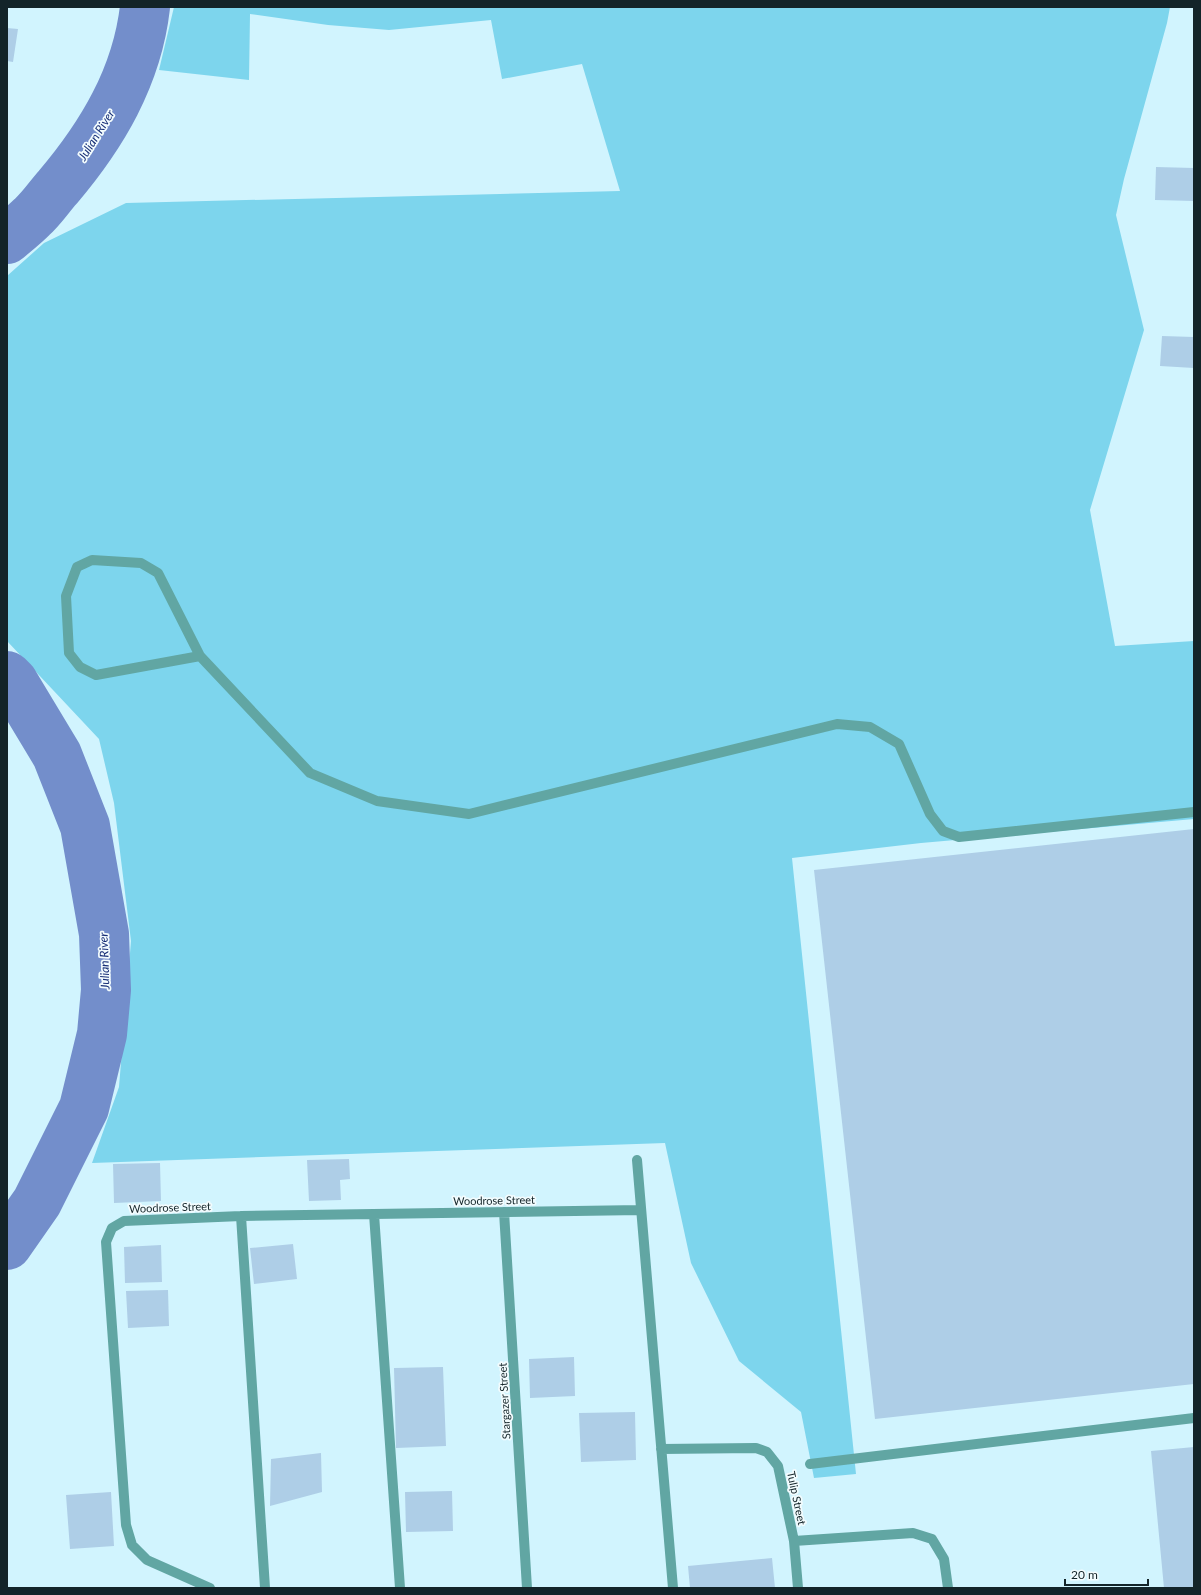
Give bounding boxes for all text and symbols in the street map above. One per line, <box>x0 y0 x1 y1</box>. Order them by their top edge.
water label: Julian River <box>74 106 118 164</box>
water label: Julian River <box>95 931 113 991</box>
street label: Woodrose Street <box>453 1193 535 1207</box>
street label: Woodrose Street <box>129 1199 211 1215</box>
street label: Stargazer Street <box>496 1362 512 1440</box>
street label: Tulip Street <box>785 1470 809 1526</box>
scale bar <box>1065 1561 1148 1587</box>
text: 20 m <box>1071 1567 1098 1582</box>

